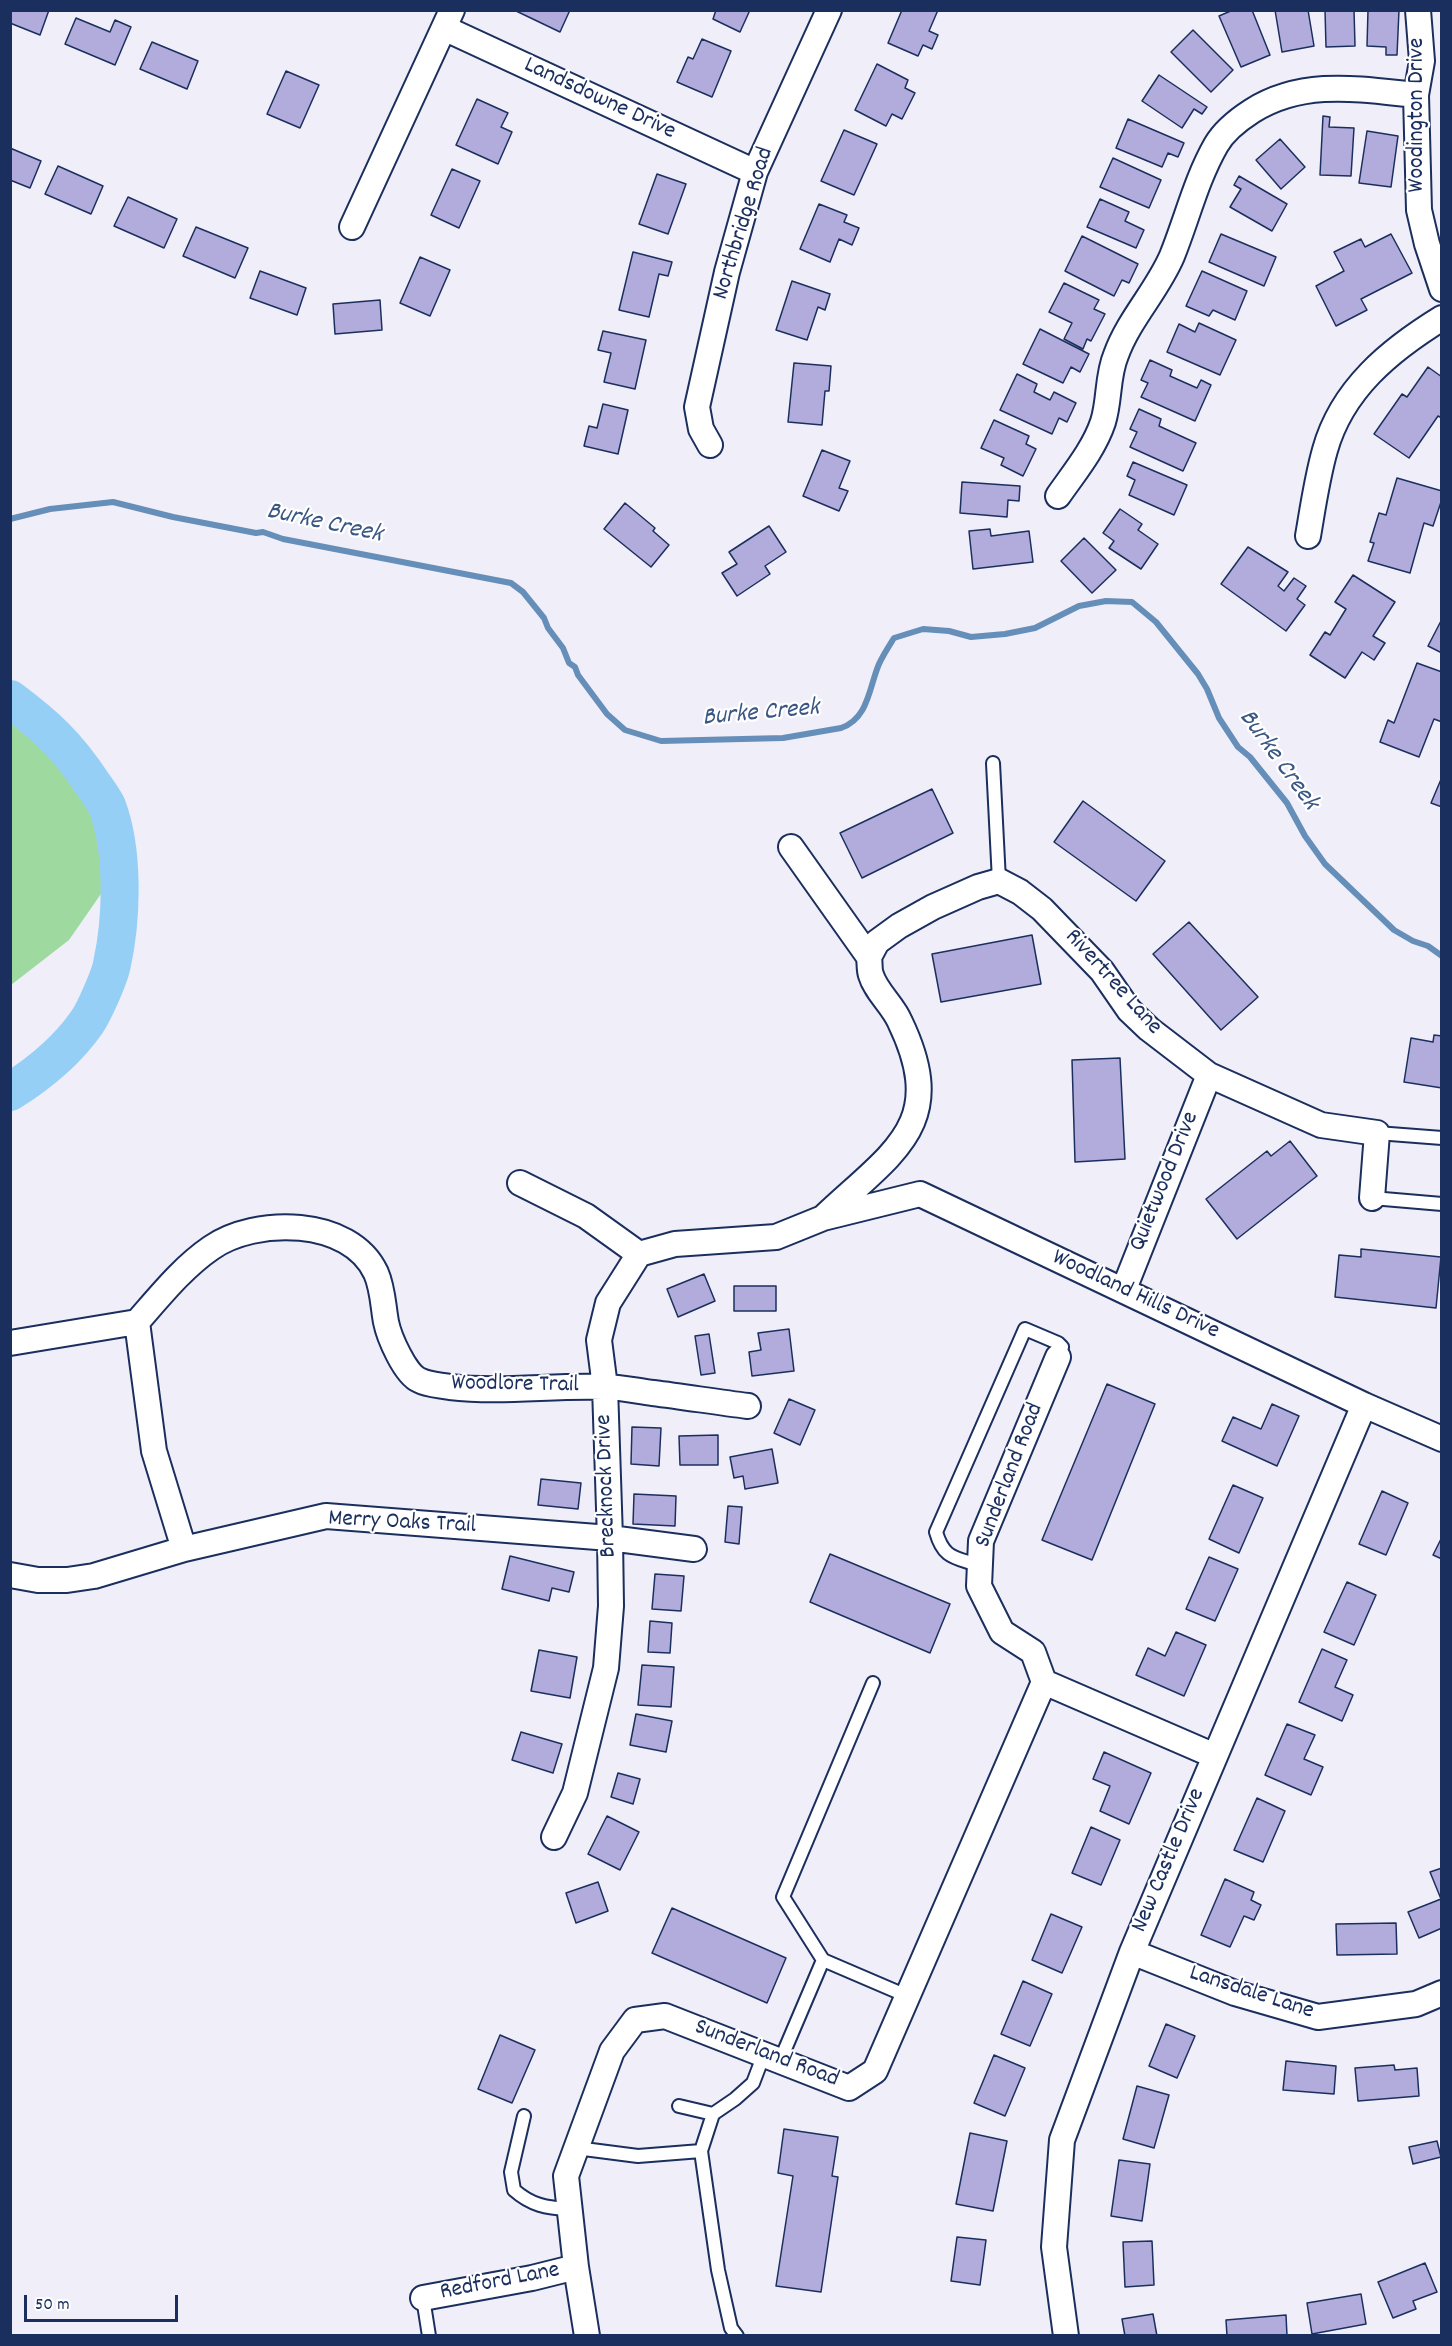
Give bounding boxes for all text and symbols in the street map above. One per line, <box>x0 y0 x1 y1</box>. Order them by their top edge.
street label: Woodington Drive <box>1405 38 1433 192</box>
street label: Landsdowne Drive <box>518 52 680 148</box>
street label: Northbridge Road <box>708 144 782 304</box>
water label: Burke Creek <box>263 498 385 552</box>
water label: Burke Creek <box>701 694 821 736</box>
water label: Burke Creek <box>1230 704 1324 818</box>
street label: Rivertree Lane <box>1057 924 1167 1042</box>
street label: Quietwood Drive <box>1125 1108 1207 1256</box>
street label: Woodland Hills Drive <box>1047 1245 1223 1347</box>
street label: Woodlore Trail <box>451 1370 579 1402</box>
street label: Sunderland Road <box>970 1400 1052 1552</box>
street label: Brecknock Drive <box>591 1414 625 1558</box>
street label: Merry Oaks Trail <box>327 1506 477 1542</box>
street label: New Castle Drive <box>1127 1785 1213 1937</box>
street label: Lansdale Lane <box>1185 1960 1317 2028</box>
street label: Sunderland Road <box>690 2014 842 2096</box>
street label: Redford Lane <box>438 2257 562 2309</box>
scale bar <box>27 2283 182 2321</box>
text: 50 m <box>35 2293 70 2318</box>

